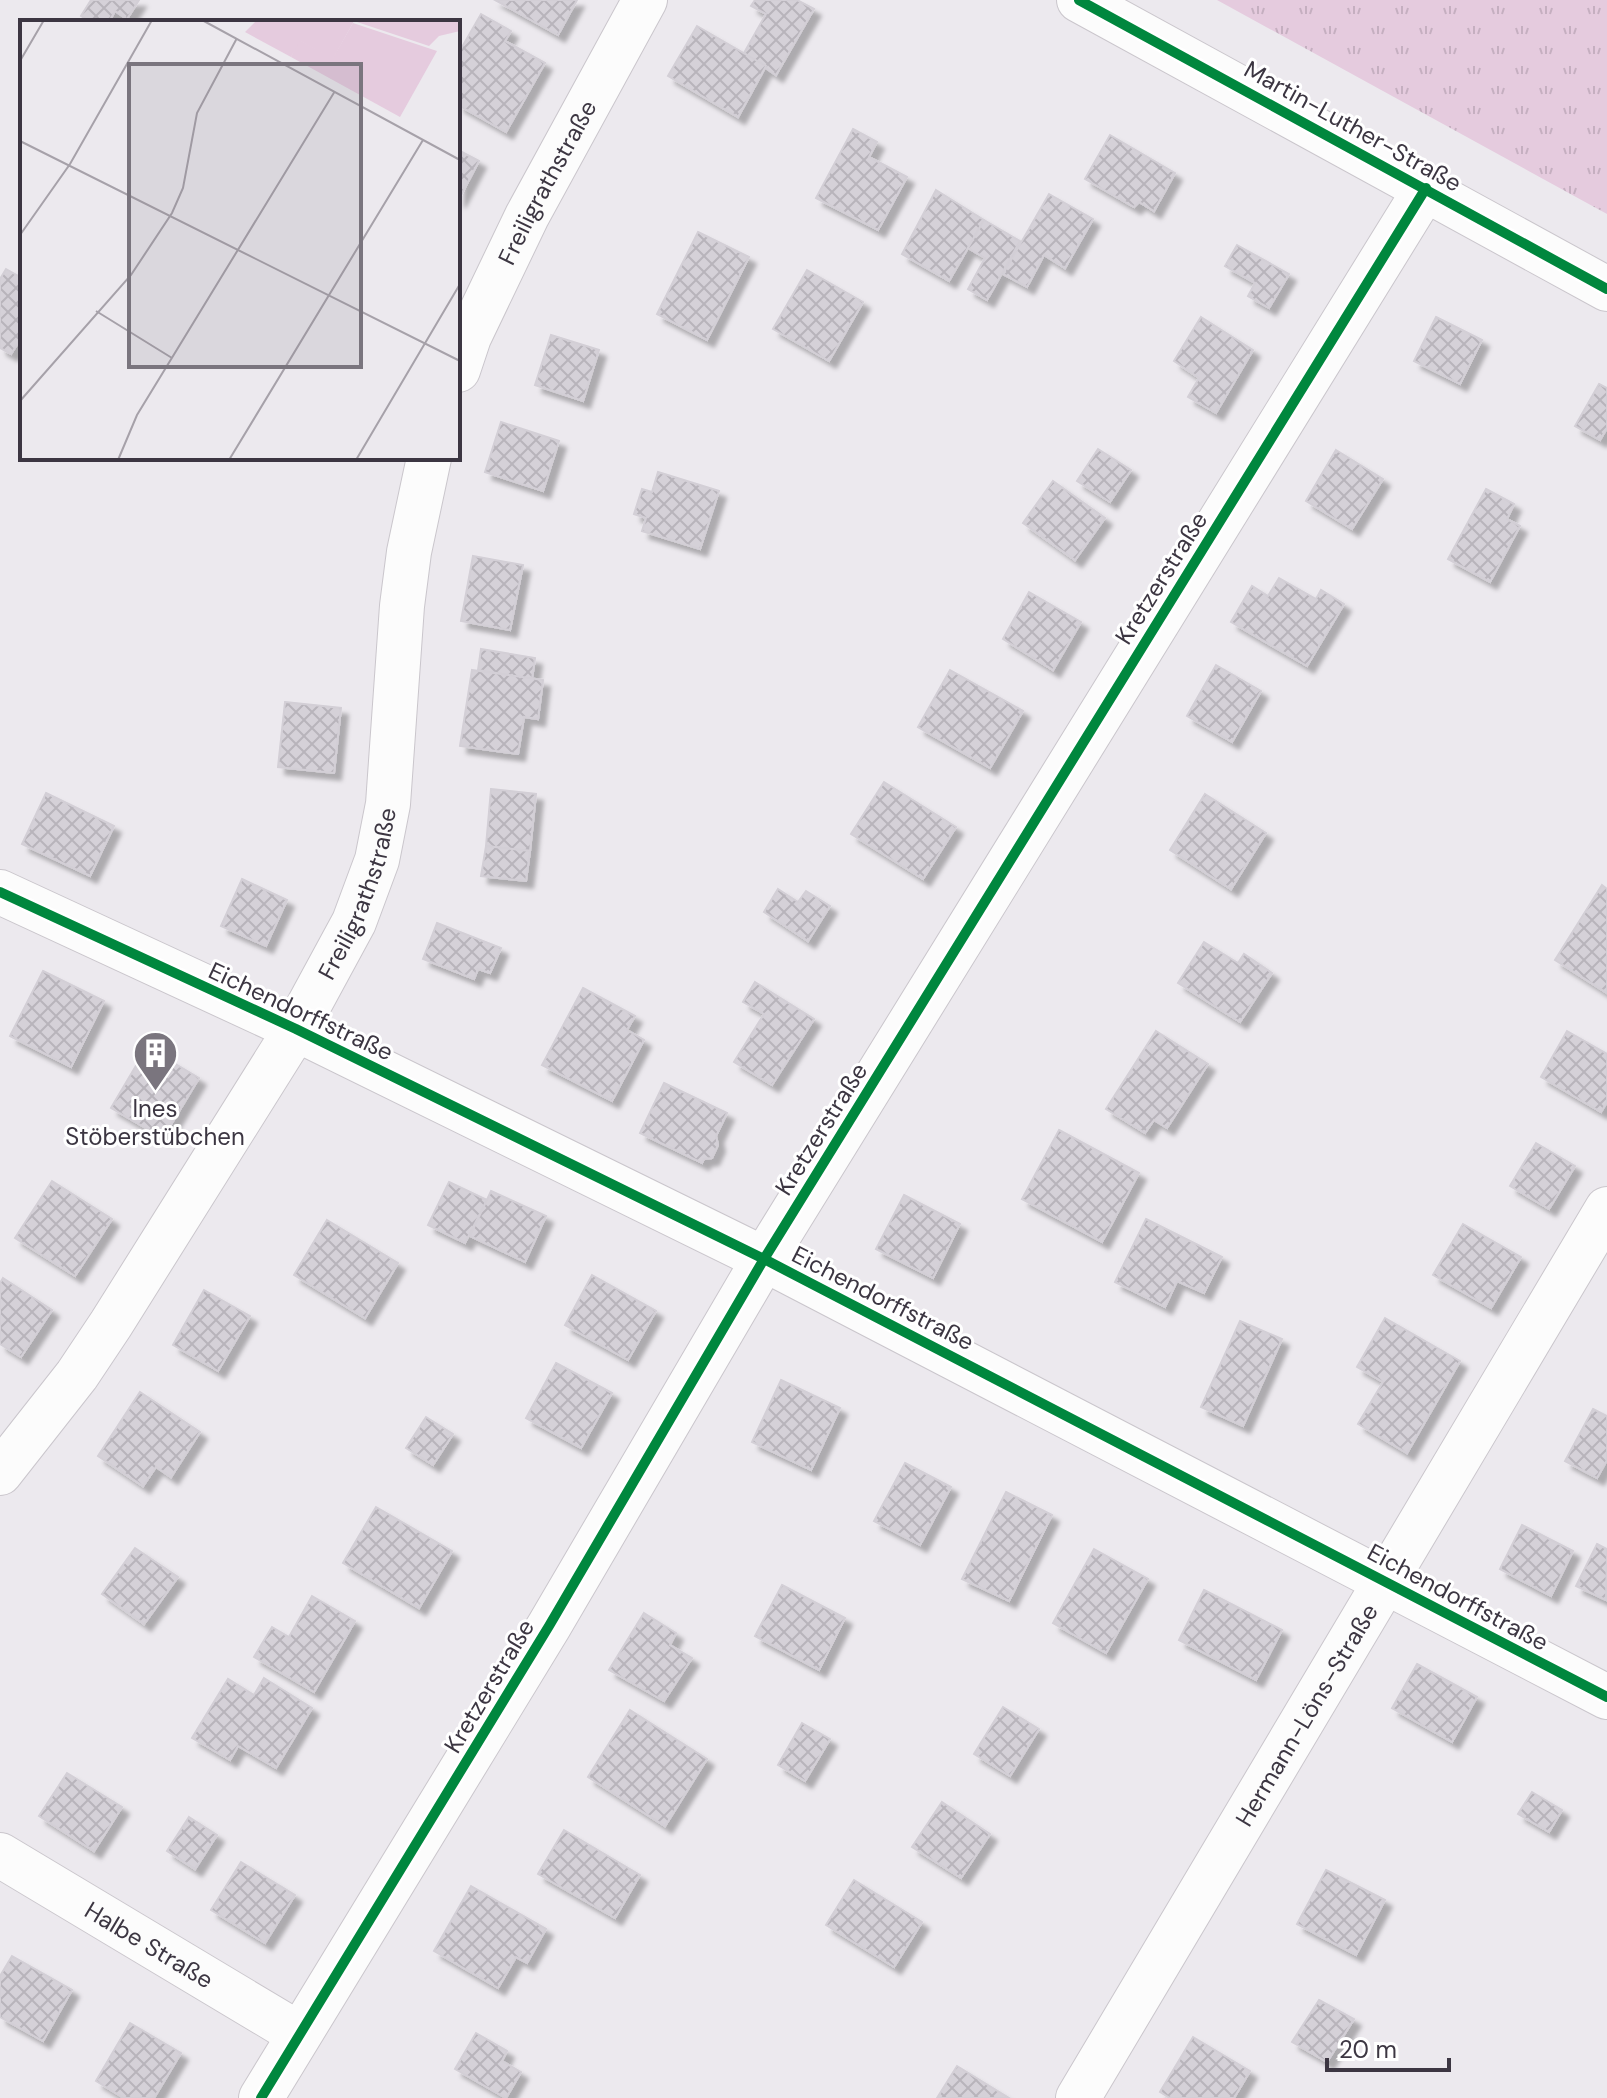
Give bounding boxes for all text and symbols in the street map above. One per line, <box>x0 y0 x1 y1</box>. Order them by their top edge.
inset map <box>20 20 460 460</box>
street label: Martin-Luther-Straße <box>1239 53 1467 199</box>
street label: Freiligrathstraße <box>491 94 603 270</box>
street label: Kretzerstraße <box>1108 506 1214 650</box>
street label: Freiligrathstraße <box>310 805 402 985</box>
street label: Eichendorffstraße <box>204 955 398 1067</box>
building icon: Ines Stöberstübchen <box>131 1030 179 1093</box>
street label: Kretzerstraße <box>768 1057 874 1201</box>
place label: Ines Stöberstübchen <box>65 1093 245 1152</box>
street label: Eichendorffstraße <box>787 1239 979 1357</box>
street label: Eichendorffstraße <box>1362 1536 1554 1658</box>
street label: Hermann-Löns-Straße <box>1228 1598 1384 1832</box>
street label: Kretzerstraße <box>437 1613 541 1759</box>
street label: Halbe Straße <box>79 1894 219 1995</box>
scale bar <box>1327 2022 1449 2072</box>
text: 20 m <box>1339 2034 1397 2065</box>

